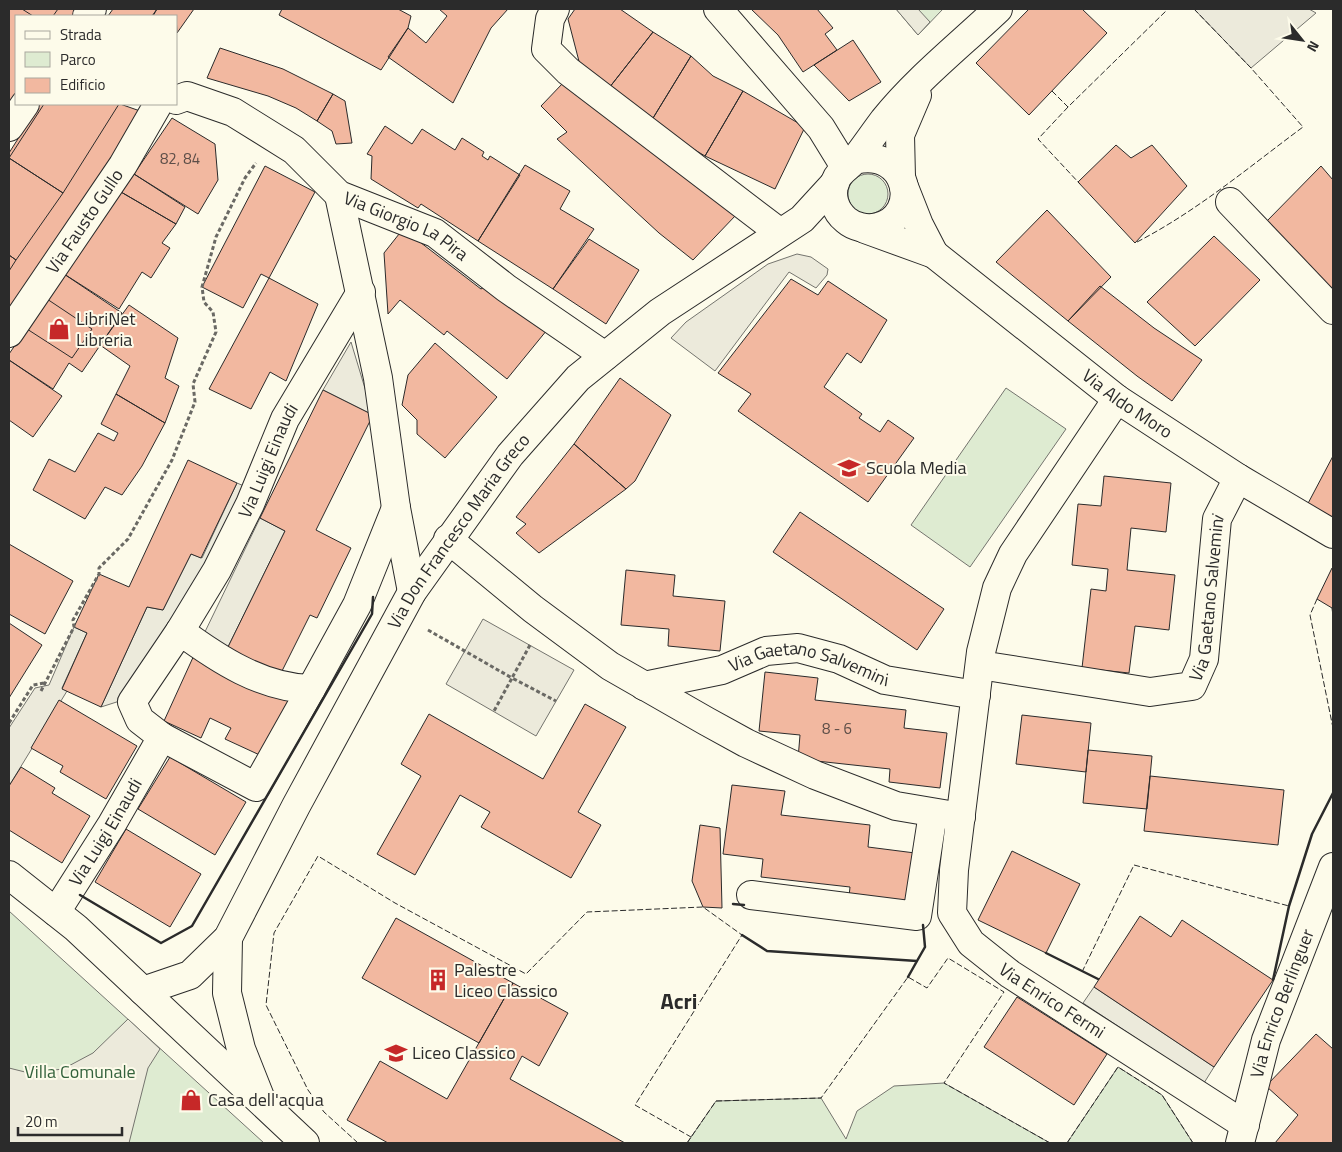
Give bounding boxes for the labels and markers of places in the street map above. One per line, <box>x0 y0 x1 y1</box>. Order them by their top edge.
place label: LibriNet Libreria <box>76 305 136 353</box>
shop icon: LibriNet Libreria <box>46 316 72 342</box>
place label: Scuola Media <box>866 454 966 481</box>
school or university icon: Scuola Media <box>836 455 862 481</box>
place label: Palestre Liceo Classico <box>454 956 558 1004</box>
building icon: Palestre Liceo Classico <box>425 967 451 993</box>
place label: Liceo Classico <box>412 1039 516 1066</box>
school or university icon: Liceo Classico <box>383 1040 409 1066</box>
place label: Casa dell'acqua <box>208 1086 324 1113</box>
shop icon: Casa dell'acqua <box>178 1087 204 1113</box>

